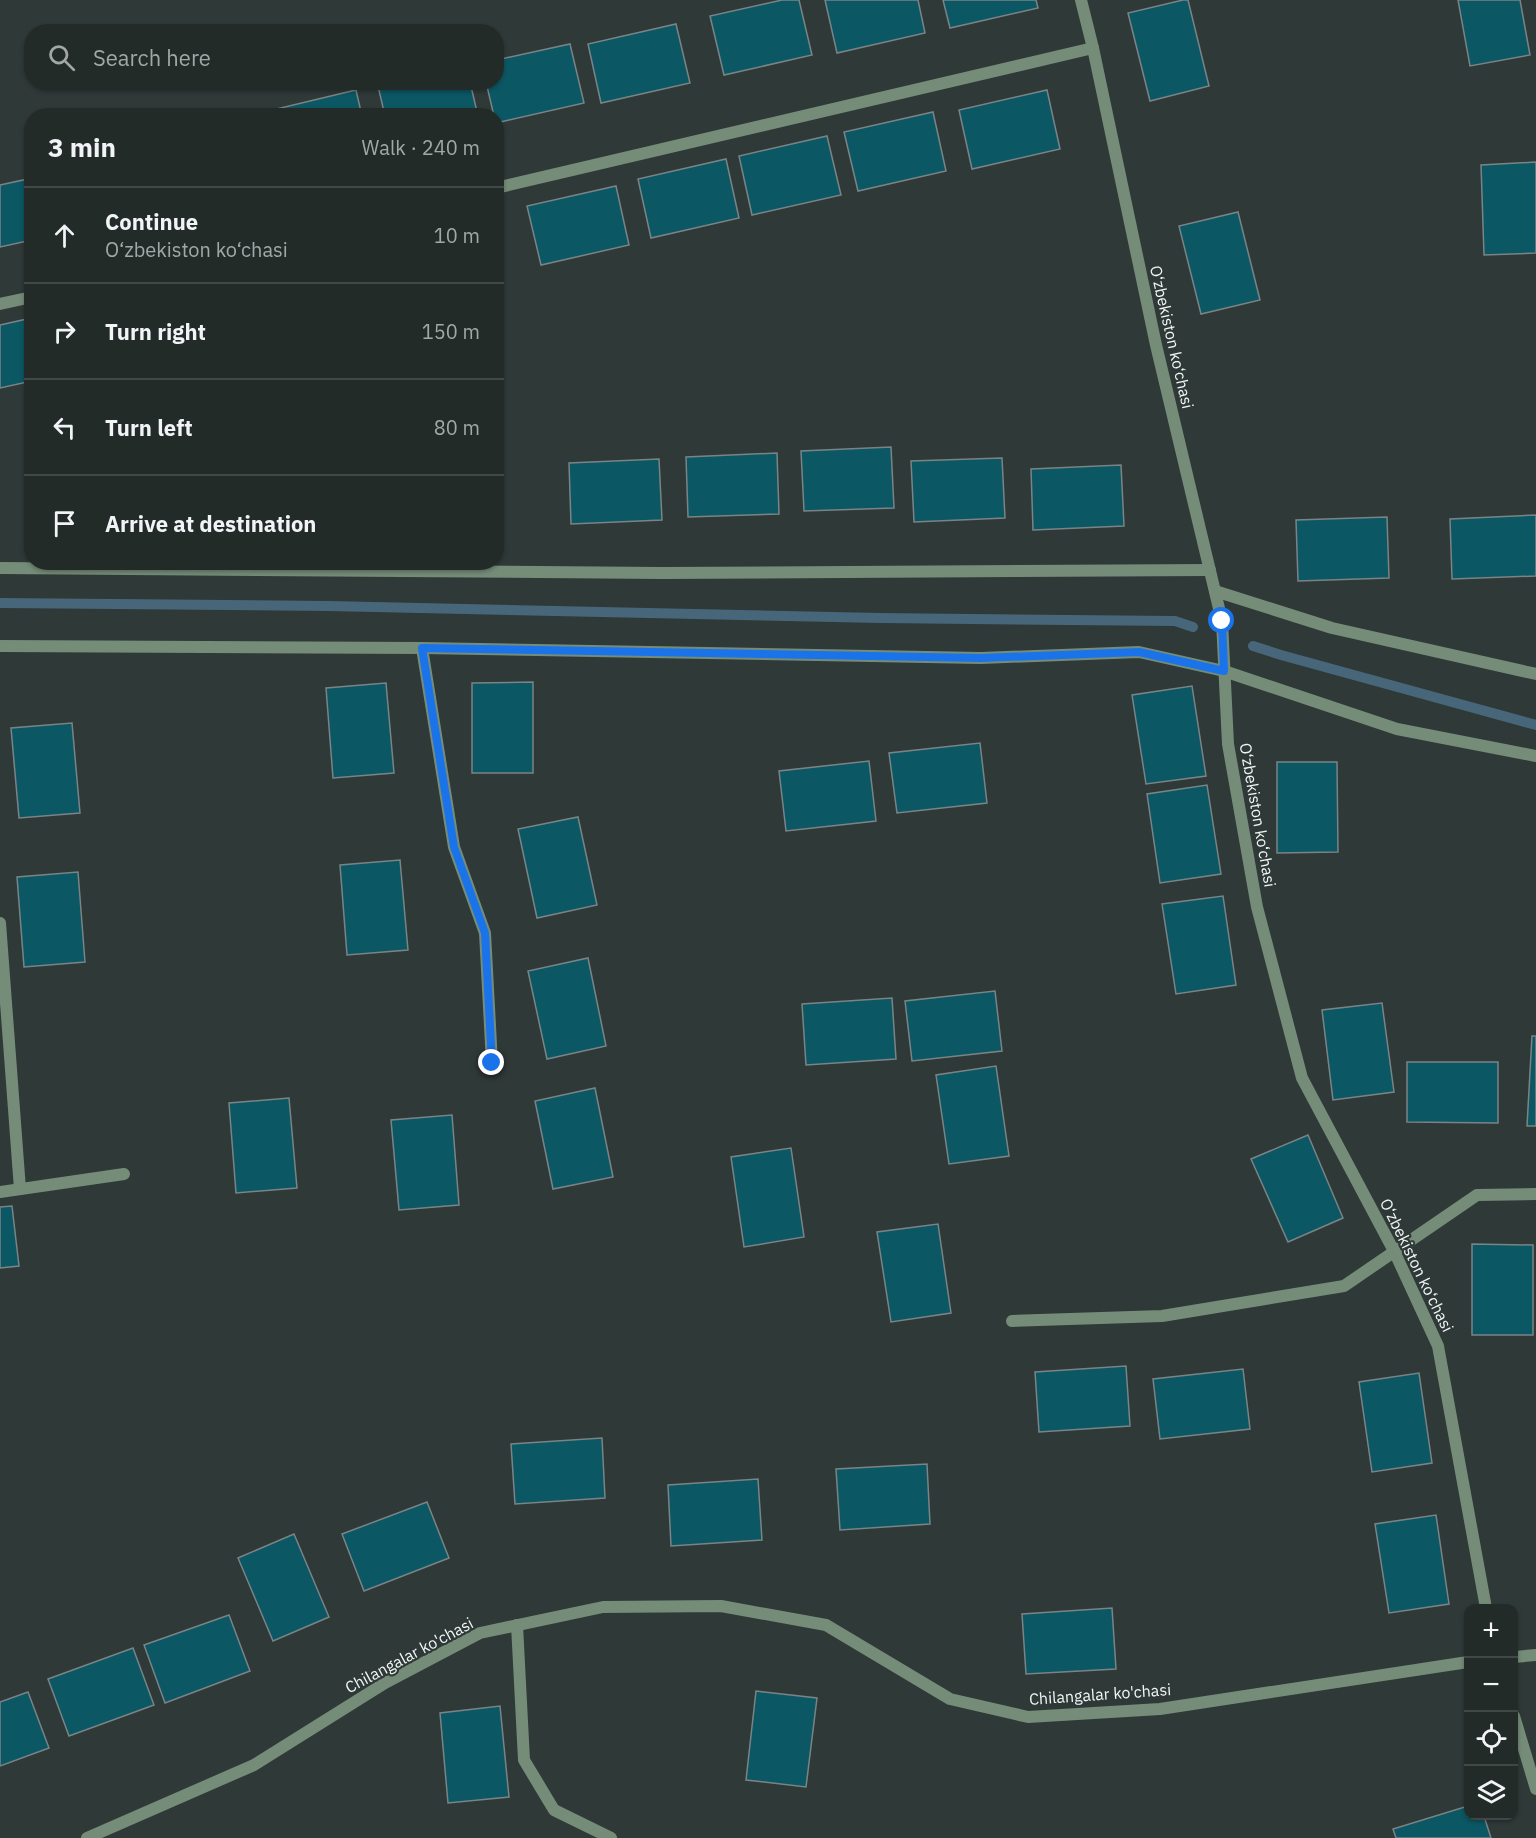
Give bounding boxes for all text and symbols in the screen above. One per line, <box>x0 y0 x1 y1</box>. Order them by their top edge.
search box <box>24 24 504 90</box>
icon: search <box>45 41 78 74</box>
text: Search here <box>93 43 211 72</box>
text: 3 min <box>48 130 116 164</box>
text: Walk · 240 m <box>362 134 480 161</box>
text: Continue <box>105 207 198 236</box>
icon: ahead <box>48 219 81 252</box>
text: 10 m <box>434 222 480 249</box>
text: O‘zbekiston ko‘chasi <box>105 236 288 263</box>
street label: O‘zbekiston ko‘chasi <box>1146 263 1198 411</box>
icon: right <box>48 315 81 348</box>
text: Turn right <box>105 317 206 346</box>
text: 150 m <box>422 318 480 345</box>
icon: left <box>48 411 81 444</box>
text: Turn left <box>105 413 193 442</box>
text: 80 m <box>434 414 480 441</box>
icon: arrive <box>48 507 81 540</box>
text: Arrive at destination <box>105 509 316 538</box>
route start <box>1208 607 1234 633</box>
street label: O‘zbekiston ko‘chasi <box>1235 741 1281 889</box>
route end <box>478 1049 504 1075</box>
street label: O‘zbekiston ko‘chasi <box>1376 1195 1458 1335</box>
map controls <box>1464 1604 1518 1820</box>
button: + <box>1464 1604 1518 1658</box>
street label: Chilangalar ko'chasi <box>341 1613 477 1697</box>
button: − <box>1464 1658 1518 1712</box>
street label: Chilangalar ko'chasi <box>1028 1679 1172 1709</box>
button: locate <box>1464 1712 1518 1766</box>
button: layers <box>1464 1766 1518 1820</box>

